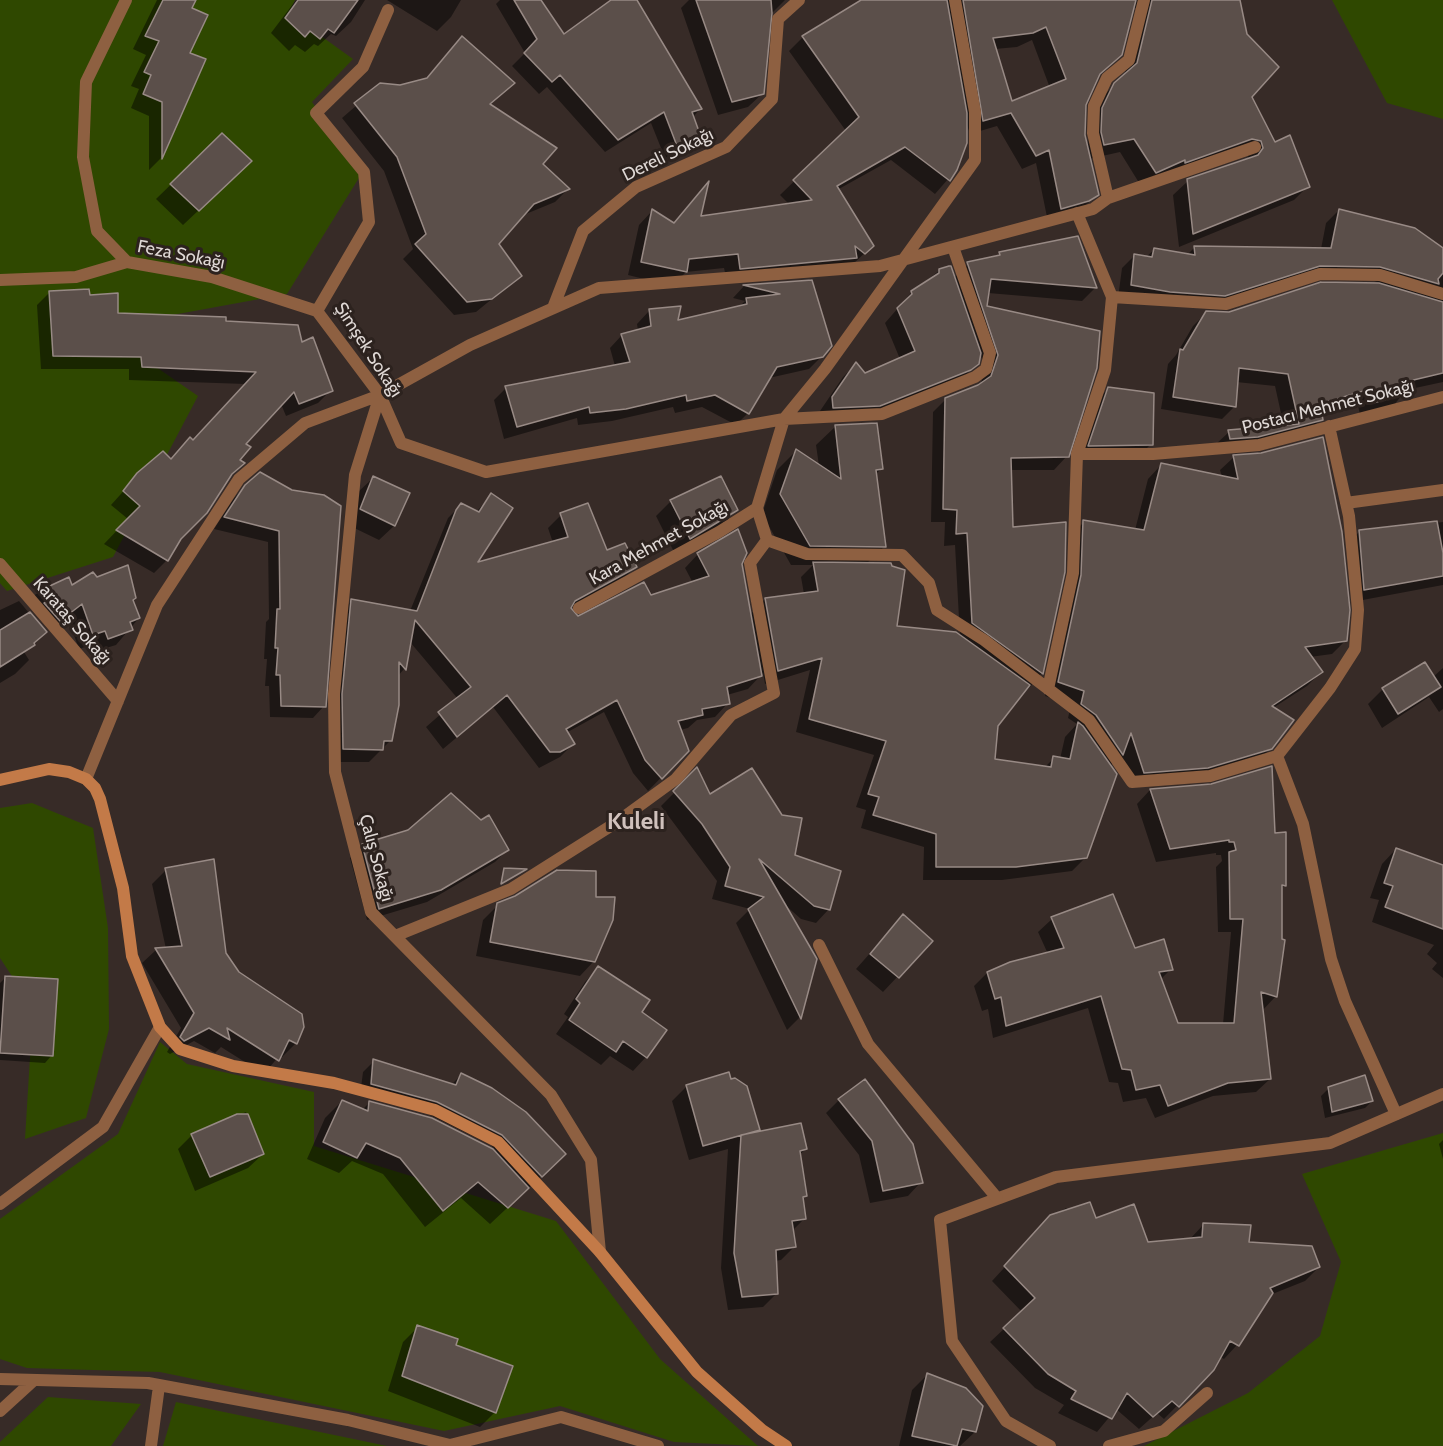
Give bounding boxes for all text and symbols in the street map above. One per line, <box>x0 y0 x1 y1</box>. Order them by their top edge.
street label: Dereli Sokağı <box>619 124 717 186</box>
street label: Feza Sokağı <box>135 236 227 274</box>
street label: Şimşek Sokağı <box>329 299 407 401</box>
street label: Postacı Mehmet Sokağı <box>1240 375 1416 439</box>
street label: Kara Mehmet Sokağı <box>586 496 732 590</box>
street label: Karataş Sokağı <box>28 573 116 669</box>
district label: Kuleli <box>607 808 665 836</box>
street label: Çalış Sokağı <box>354 812 398 904</box>

